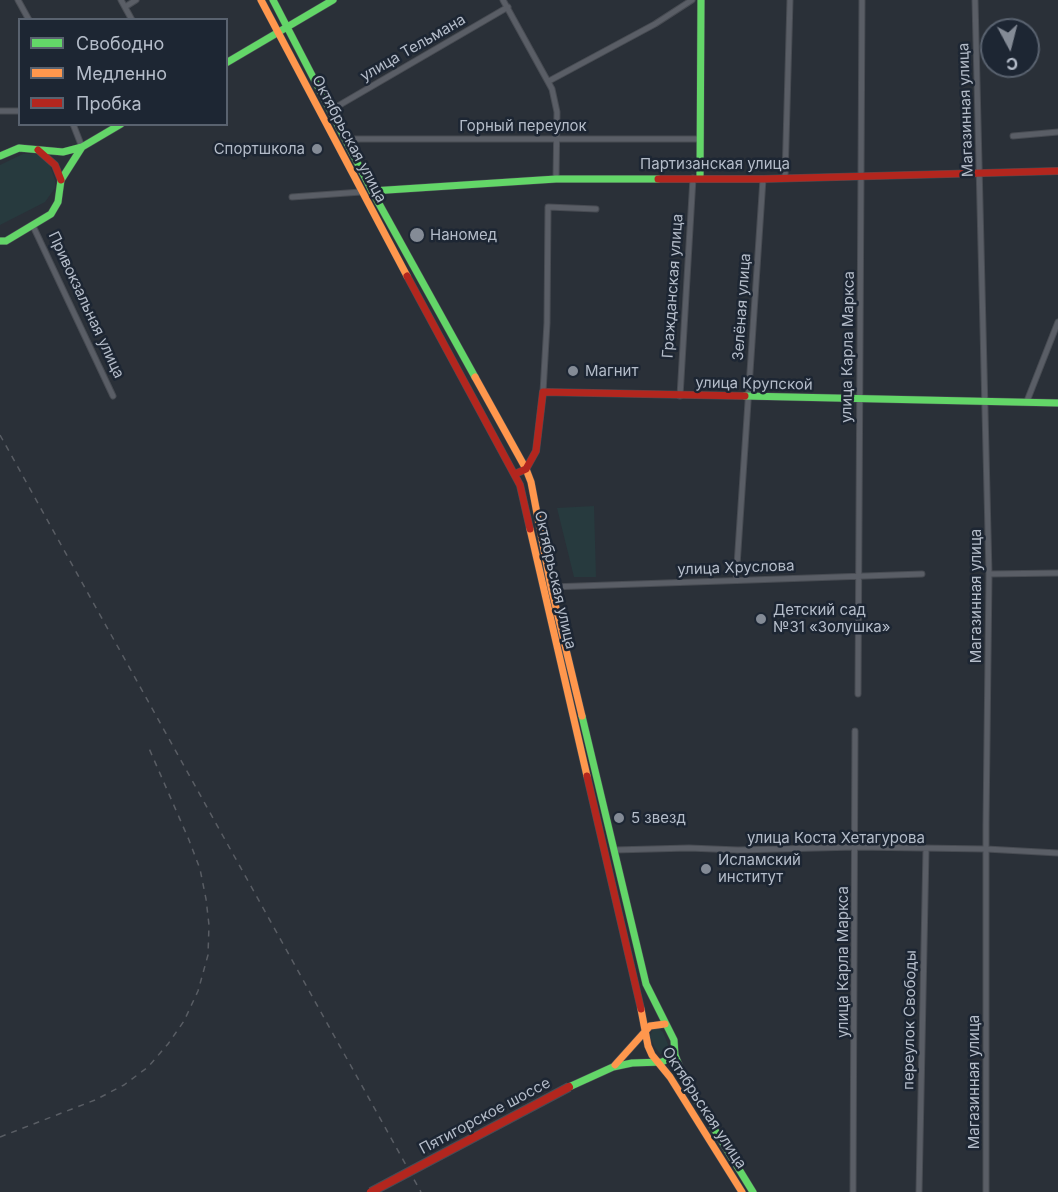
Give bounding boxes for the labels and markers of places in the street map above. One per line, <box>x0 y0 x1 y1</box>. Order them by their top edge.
place label: Спортшкола <box>214 140 305 158</box>
marker: Спортшкола <box>310 142 324 156</box>
marker: Наномед <box>408 226 426 244</box>
place label: Наномед <box>430 226 497 244</box>
place label: Магнит <box>585 362 638 380</box>
marker: Магнит <box>566 364 580 378</box>
place label: Детский сад №31 «Золушка» <box>773 601 890 636</box>
marker: Детский сад №31 «Золушка» <box>754 612 768 626</box>
place label: 5 звезд <box>631 809 686 827</box>
marker: 5 звезд <box>612 811 626 825</box>
place label: Исламский институт <box>718 851 801 886</box>
marker: Исламский институт <box>699 862 713 876</box>

